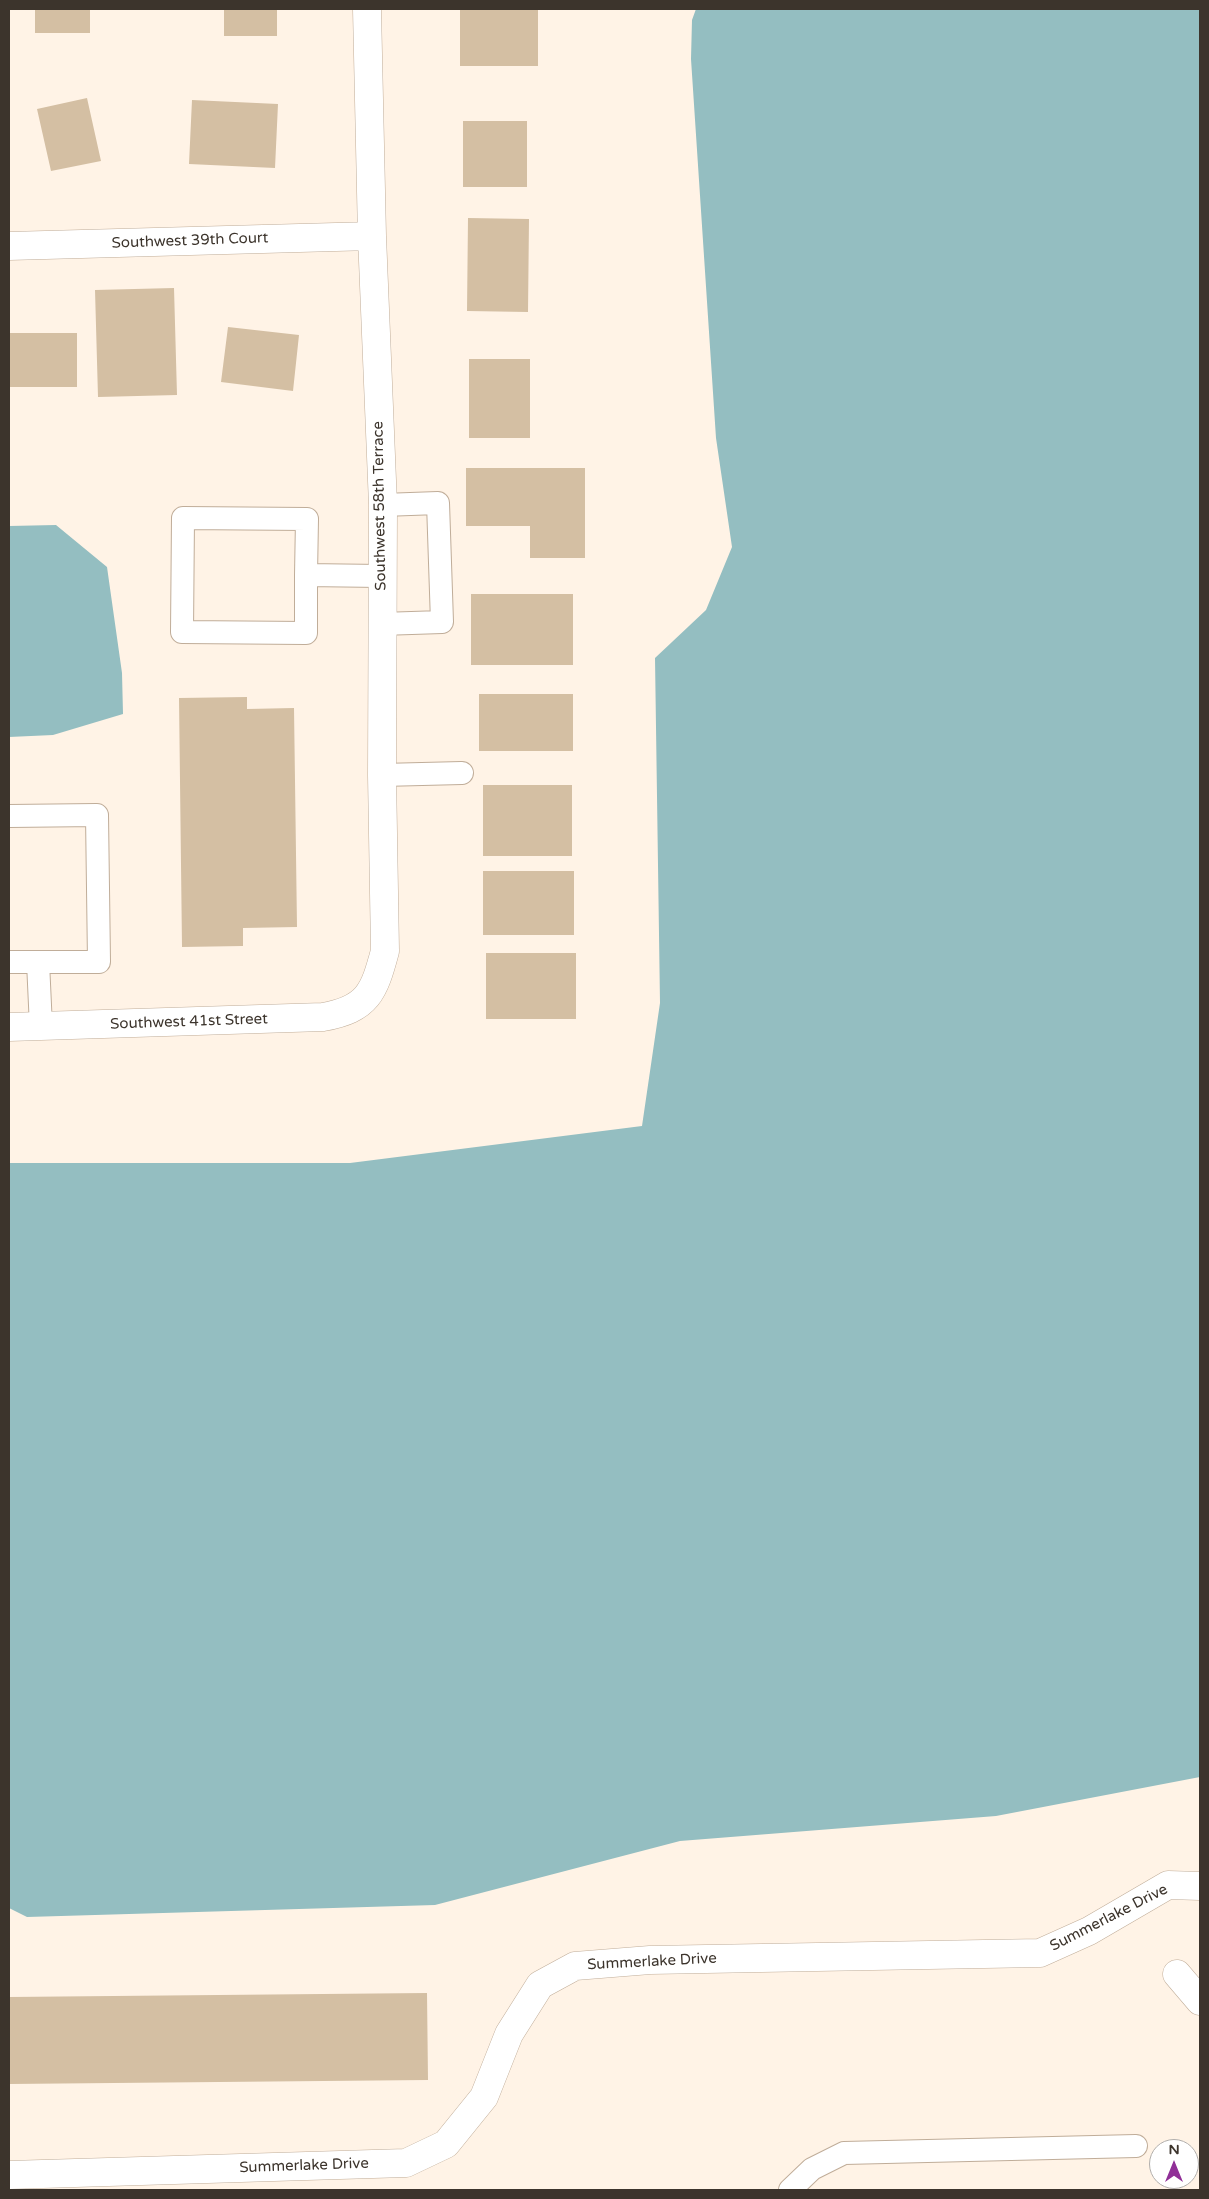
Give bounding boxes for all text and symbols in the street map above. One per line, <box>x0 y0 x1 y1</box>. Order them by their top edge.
street label: Southwest 39th Court <box>111 229 269 253</box>
street label: Southwest 58th Terrace <box>370 421 390 591</box>
street label: Southwest 41st Street <box>110 1010 268 1034</box>
street label: Summerlake Drive <box>1047 1881 1171 1955</box>
street label: Summerlake Drive <box>587 1950 717 1974</box>
north arrow <box>1149 2139 1199 2189</box>
text: N <box>1168 2141 1180 2158</box>
street label: Summerlake Drive <box>239 2155 369 2177</box>

